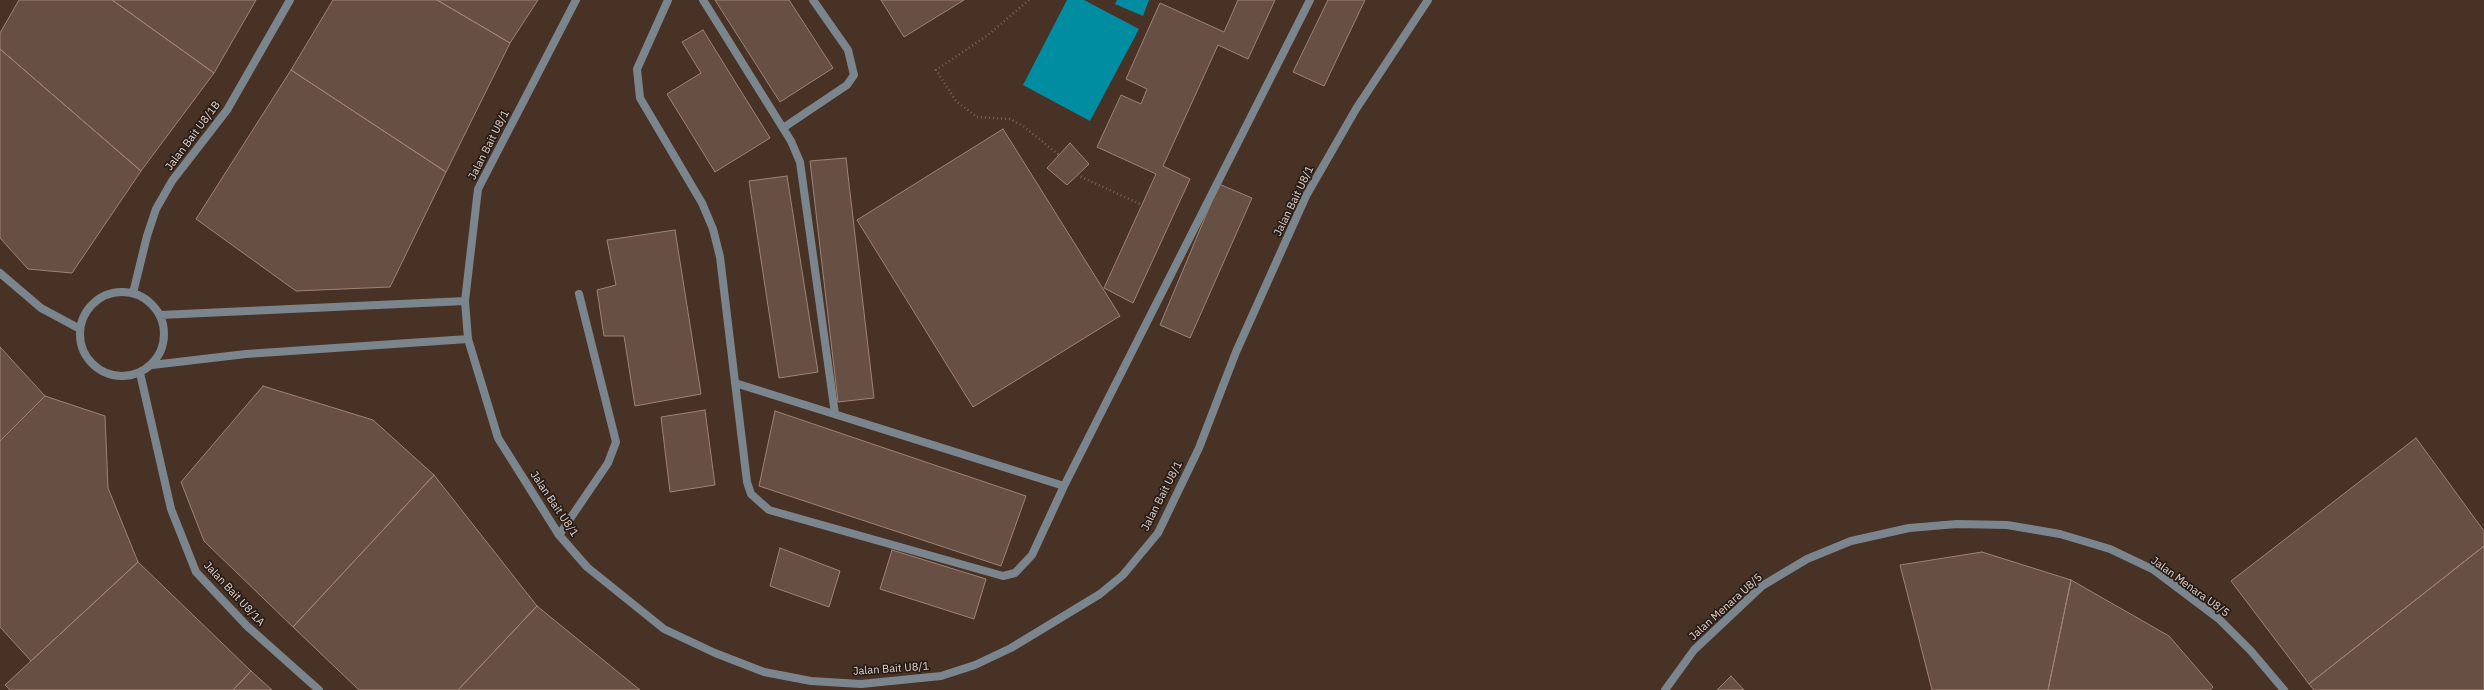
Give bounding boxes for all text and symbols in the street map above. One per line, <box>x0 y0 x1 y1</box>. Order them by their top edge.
street label: Jalan Bait U8/1B <box>163 99 223 173</box>
street label: Jalan Bait U8/1 <box>466 108 512 182</box>
street label: Jalan Bait U8/1 <box>1271 164 1317 238</box>
street label: Jalan Bait U8/1 <box>1139 459 1185 533</box>
street label: Jalan Bait U8/1 <box>527 469 581 539</box>
street label: Jalan Menara U8/5 <box>2148 554 2232 620</box>
street label: Jalan Bait U8/1A <box>201 559 267 629</box>
street label: Jalan Menara U8/5 <box>1687 571 1765 643</box>
street label: Jalan Bait U8/1 <box>852 660 930 678</box>

